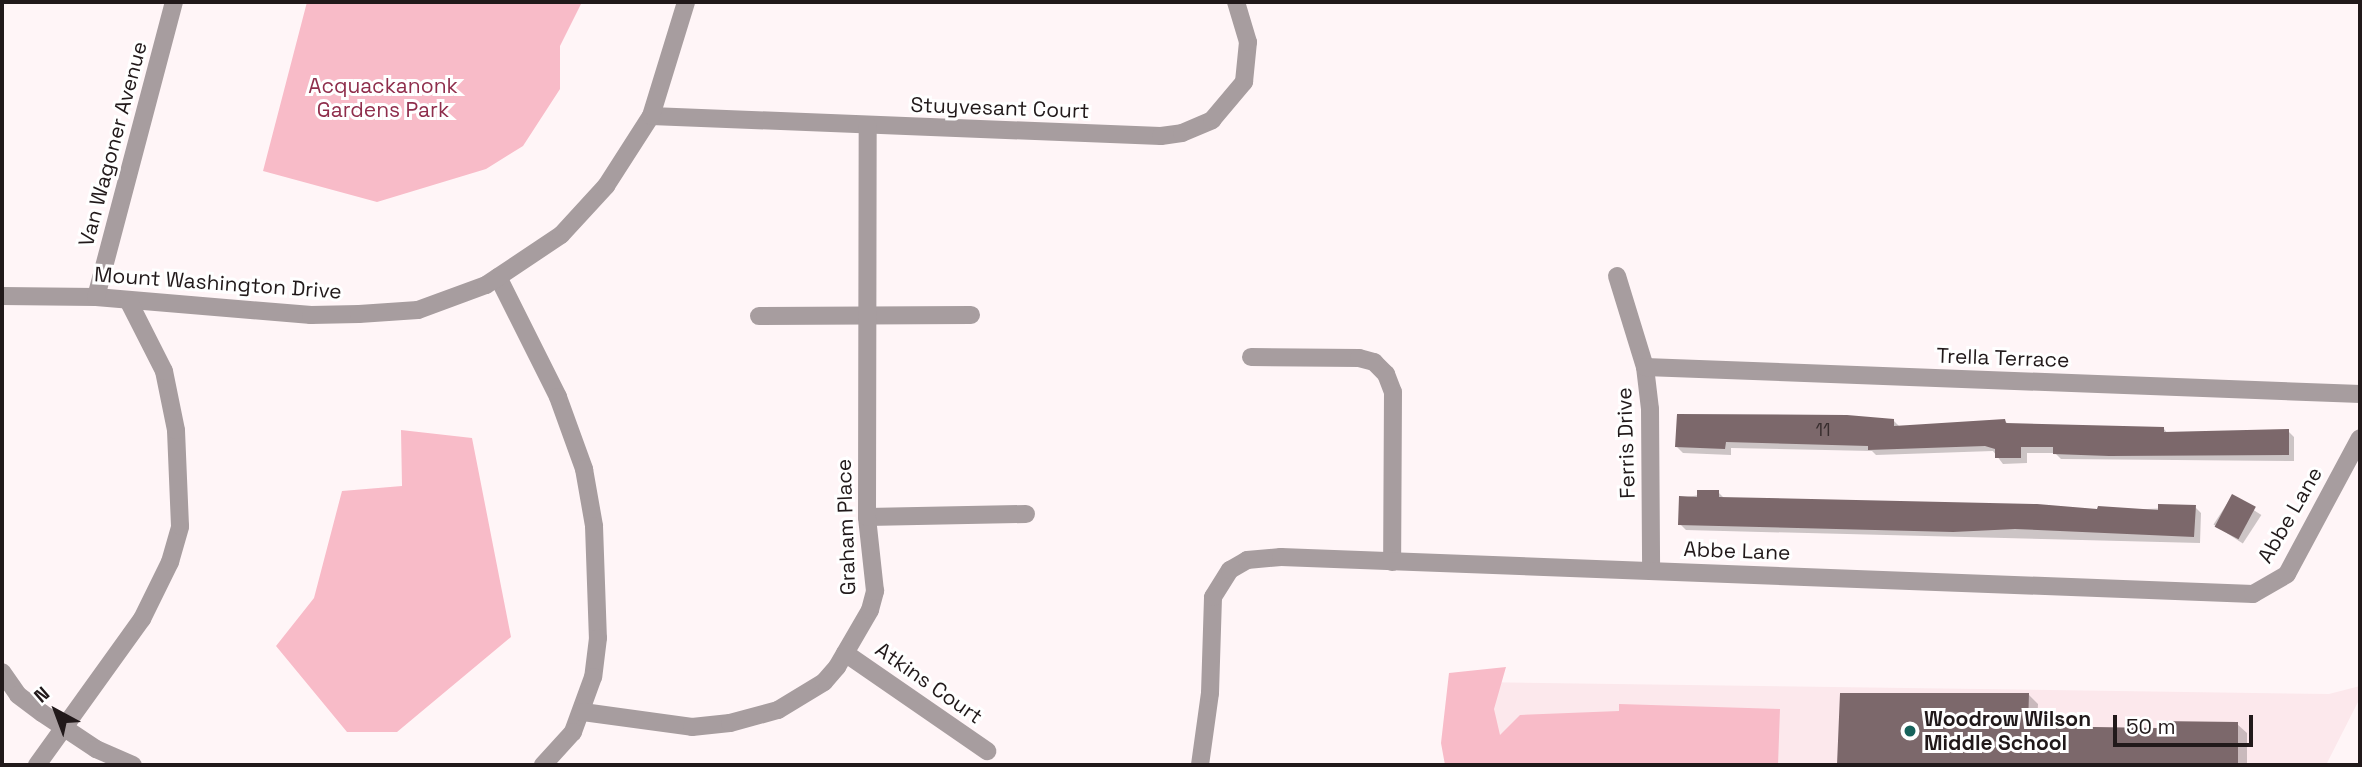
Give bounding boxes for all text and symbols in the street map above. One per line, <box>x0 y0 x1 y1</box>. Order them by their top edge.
street label: Van Wagoner Avenue <box>73 38 153 250</box>
park label: Acquackanonk Gardens Park <box>308 73 458 123</box>
street label: Stuyvesant Court <box>910 92 1090 124</box>
street label: Mount Washington Drive <box>93 262 343 304</box>
street label: Trella Terrace <box>1936 343 2070 373</box>
street label: Ferris Drive <box>1611 387 1641 499</box>
house number: 11 <box>1815 419 1831 441</box>
street label: Graham Place <box>831 458 861 596</box>
street label: Abbe Lane <box>2252 462 2328 568</box>
street label: Abbe Lane <box>1683 537 1791 565</box>
street label: Atkins Court <box>871 637 987 729</box>
north arrow <box>21 676 91 746</box>
text: N <box>29 681 55 708</box>
scale bar <box>2117 700 2257 744</box>
place label: Woodrow Wilson Middle School <box>1924 706 2091 756</box>
text: 50 m <box>2126 713 2176 740</box>
marker: Woodrow Wilson Middle School <box>1902 723 1918 739</box>

